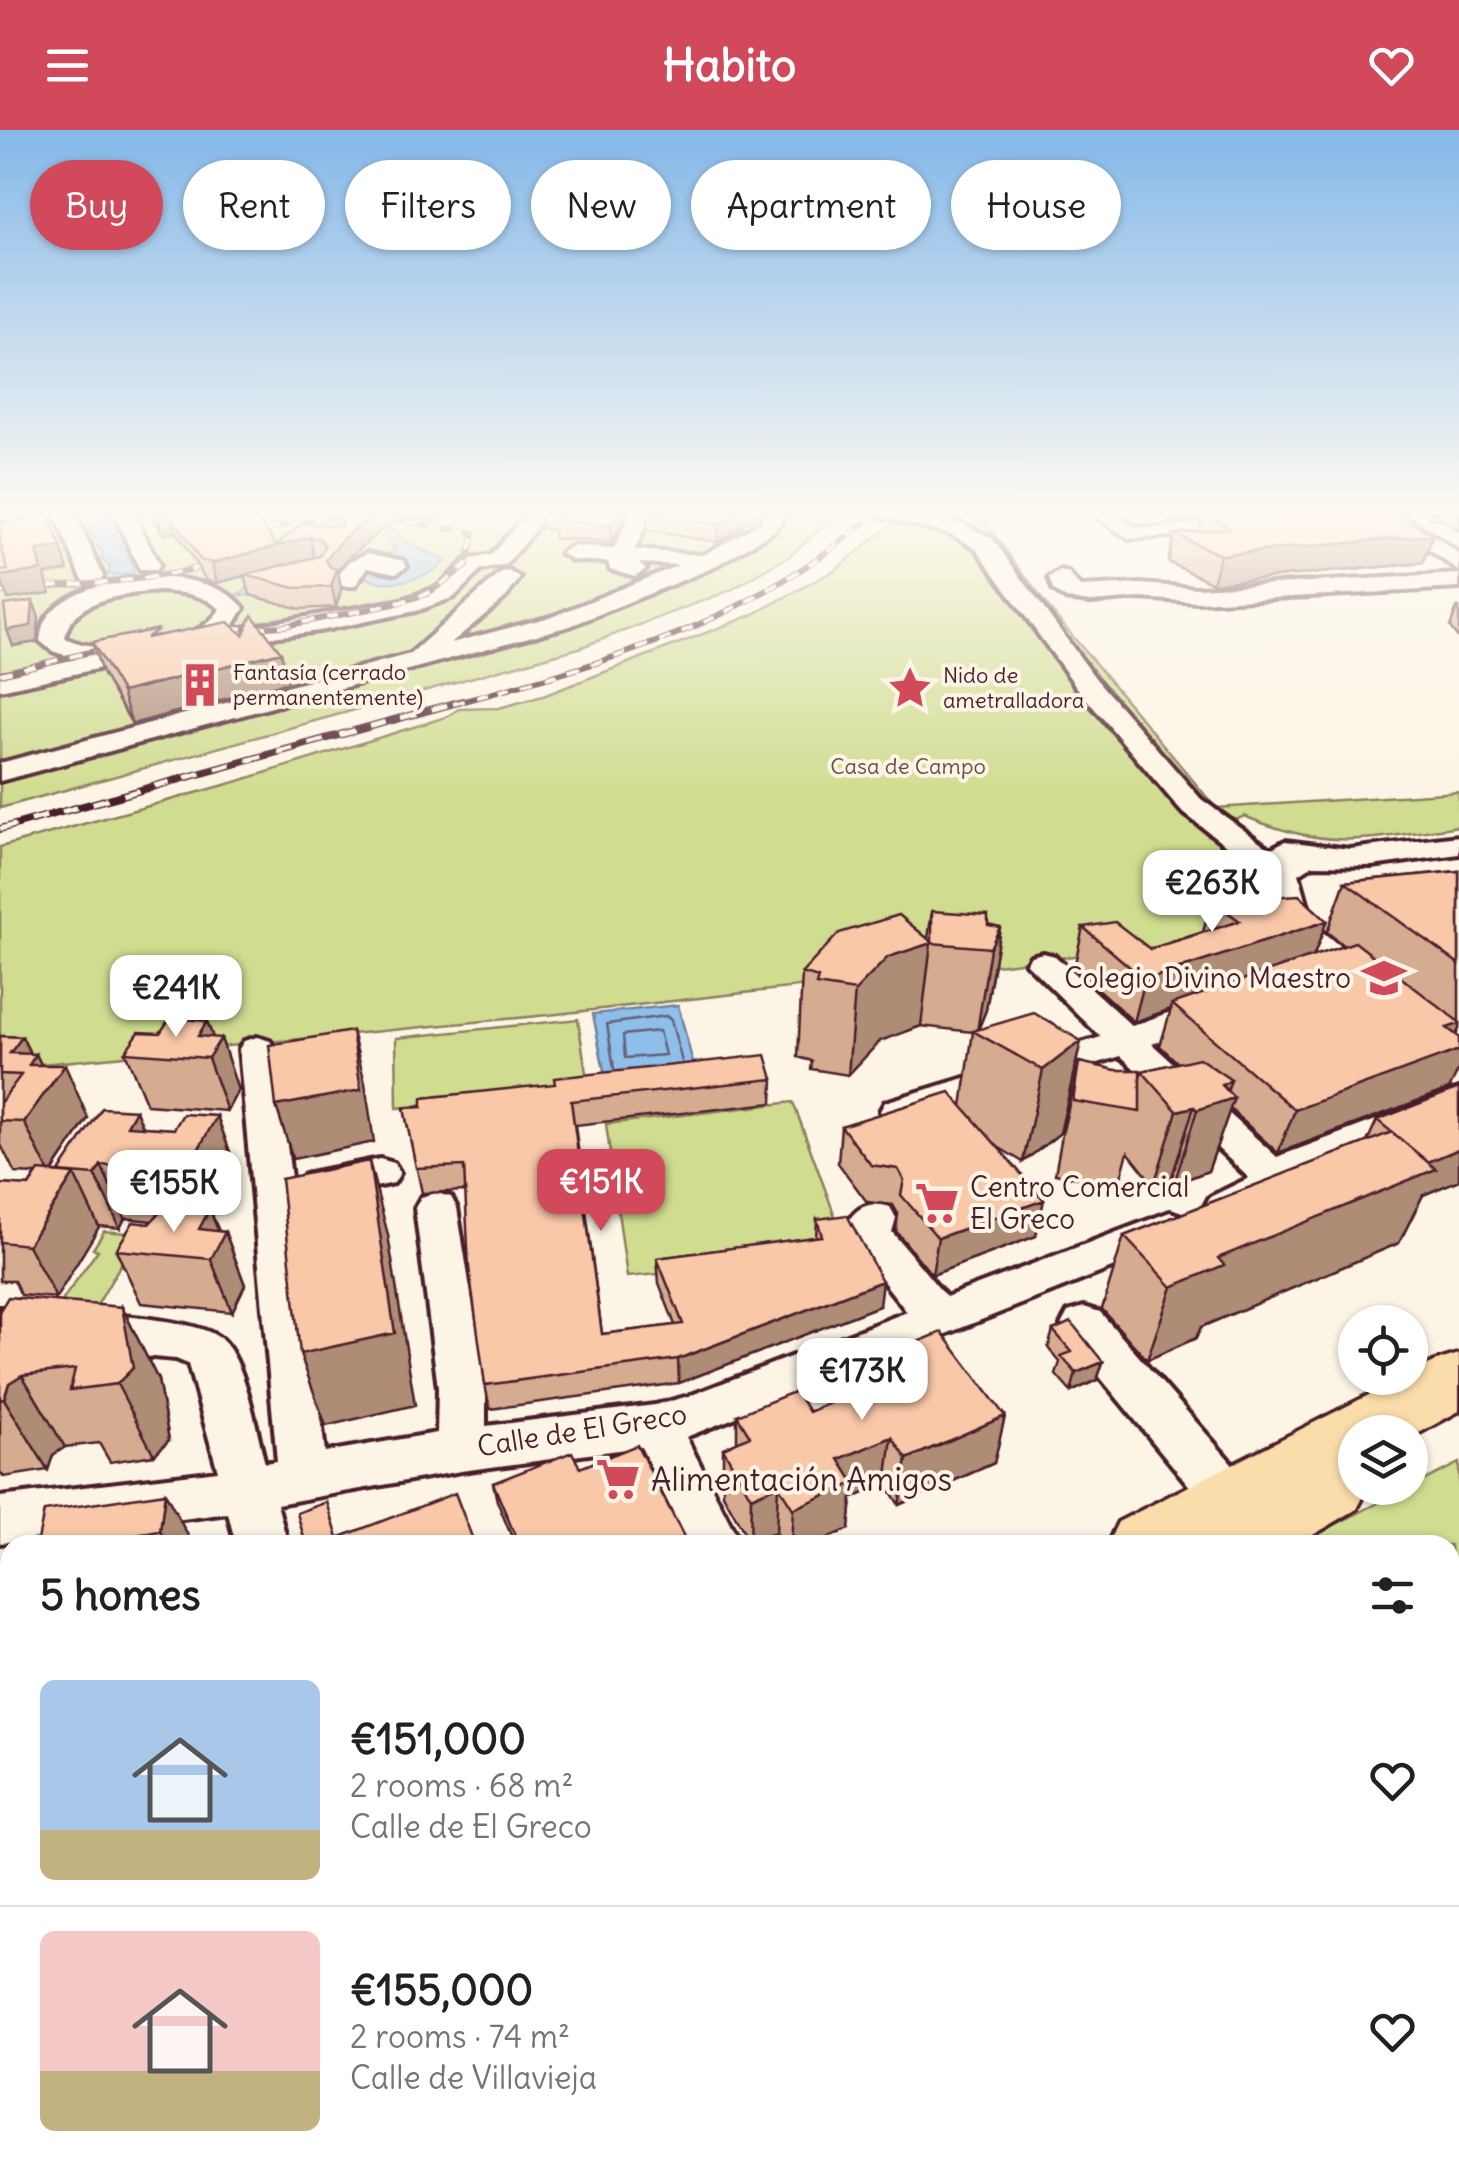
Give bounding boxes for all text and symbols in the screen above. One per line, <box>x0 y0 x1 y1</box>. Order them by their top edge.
text: Habito <box>663 37 796 93</box>
icon: menu <box>40 38 95 93</box>
icon: heart <box>1364 38 1419 93</box>
chip: Buy <box>30 160 163 250</box>
chip: Rent <box>183 160 325 250</box>
chip: Filters <box>345 160 511 250</box>
chip: New <box>531 160 671 250</box>
chip: Apartment <box>691 160 931 250</box>
chip: House <box>951 160 1121 250</box>
place label: Fantasía (cerrado permanentemente) <box>233 658 423 711</box>
building icon: Fantasía (cerrado permanentemente) <box>176 661 224 709</box>
place label: Nido de ametralladora <box>943 661 1084 714</box>
place icon: Nido de ametralladora <box>886 664 934 712</box>
park label: Casa de Campo <box>830 752 986 780</box>
pin: €263K <box>1142 850 1282 935</box>
text: €263K <box>1165 862 1259 903</box>
school or university icon: Colegio Divino Maestro <box>1360 954 1408 1002</box>
pin: €241K <box>106 955 246 1040</box>
place label: Colegio Divino Maestro <box>1064 960 1351 996</box>
text: €241K <box>132 967 220 1008</box>
pin: €151K <box>531 1149 671 1234</box>
pin: €155K <box>104 1150 244 1235</box>
text: €151K <box>559 1161 643 1202</box>
text: €155K <box>129 1162 219 1203</box>
place label: Centro Comercial El Greco <box>970 1169 1189 1237</box>
supermarket icon: Centro Comercial El Greco <box>913 1179 961 1227</box>
map controls <box>1338 1305 1428 1505</box>
button: locate <box>1338 1305 1428 1395</box>
pin: €173K <box>792 1338 932 1423</box>
text: €173K <box>819 1350 905 1391</box>
street label: Calle de El Greco <box>475 1396 689 1464</box>
button: layers <box>1338 1415 1428 1505</box>
supermarket icon: Alimentación Amigos <box>594 1455 642 1503</box>
place label: Alimentación Amigos <box>651 1459 952 1500</box>
icon: filters <box>1365 1568 1420 1623</box>
text: 5 homes <box>40 1569 201 1621</box>
text: €151,000 <box>350 1713 526 1765</box>
icon: home <box>120 1720 240 1840</box>
icon: heart <box>1365 1753 1420 1808</box>
text: 2 rooms · 68 m² <box>350 1765 573 1806</box>
text: Calle de El Greco <box>350 1806 592 1847</box>
text: €155,000 <box>350 1964 533 2016</box>
icon: home <box>120 1971 240 2091</box>
icon: heart <box>1365 2004 1420 2059</box>
text: 2 rooms · 74 m² <box>350 2016 570 2057</box>
text: Calle de Villavieja <box>350 2057 597 2098</box>

